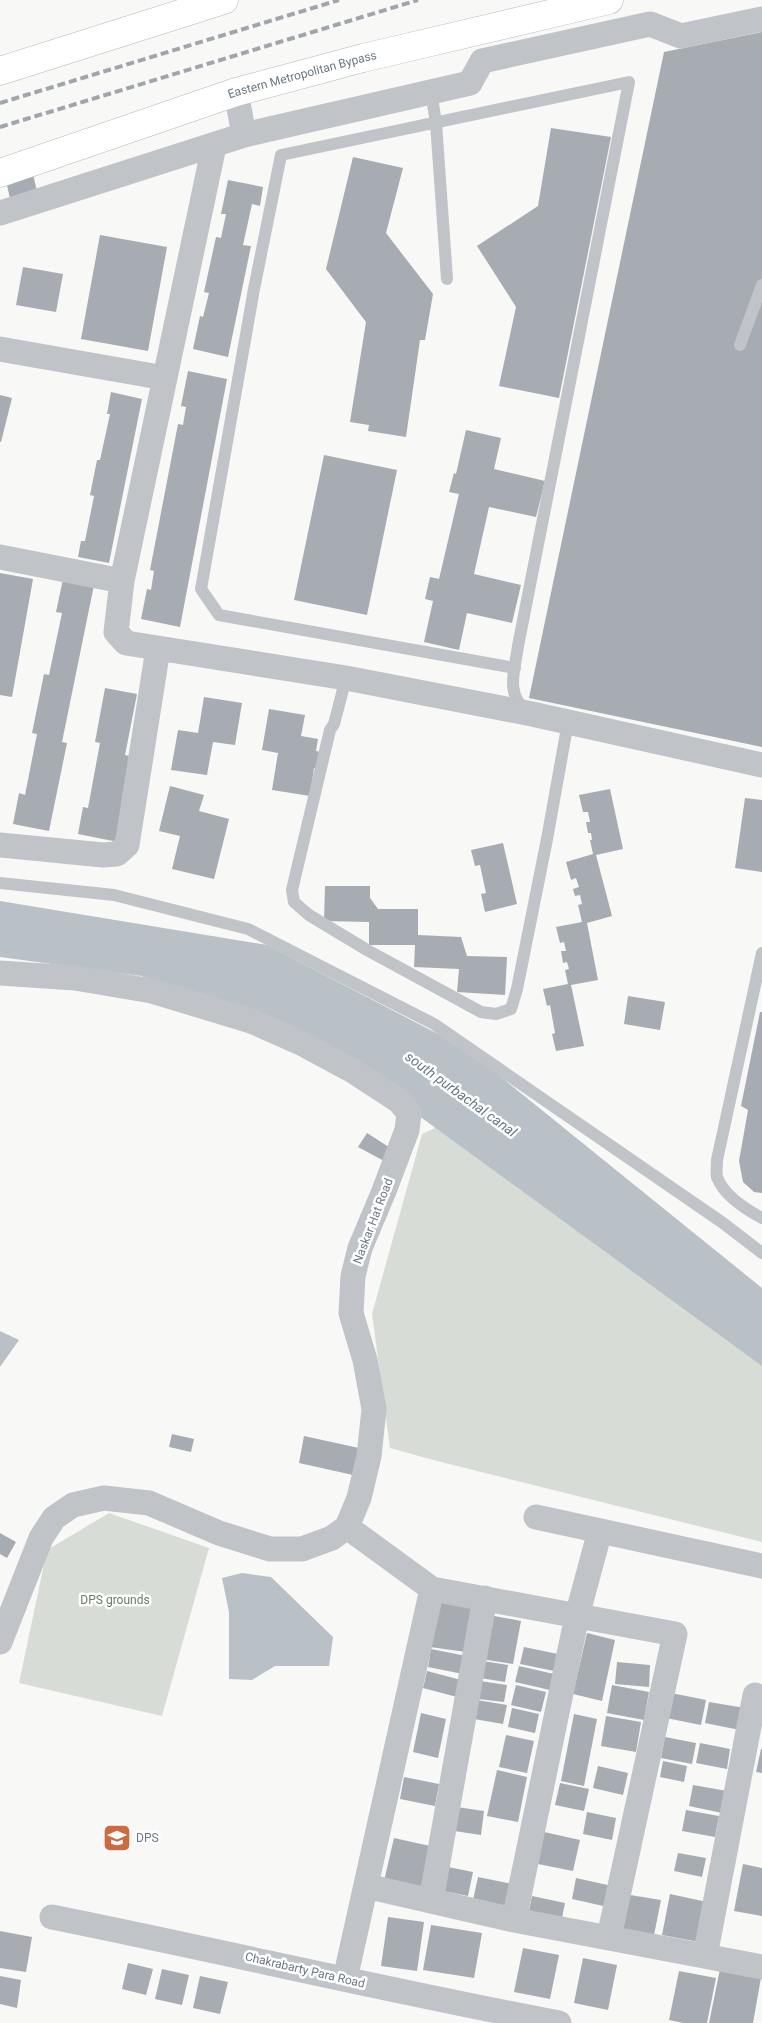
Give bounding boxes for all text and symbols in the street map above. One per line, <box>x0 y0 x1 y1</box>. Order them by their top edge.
street label: Eastern Metropolitan Bypass <box>226 48 378 101</box>
water label: south purbachal canal <box>402 1048 520 1140</box>
street label: Naskar Hat Road <box>350 1176 396 1266</box>
park label: DPS grounds <box>80 1593 150 1607</box>
school or university icon: DPS <box>102 1823 132 1853</box>
place label: DPS <box>136 1831 159 1845</box>
street label: Chakrabarty Para Road <box>244 1949 366 1991</box>

